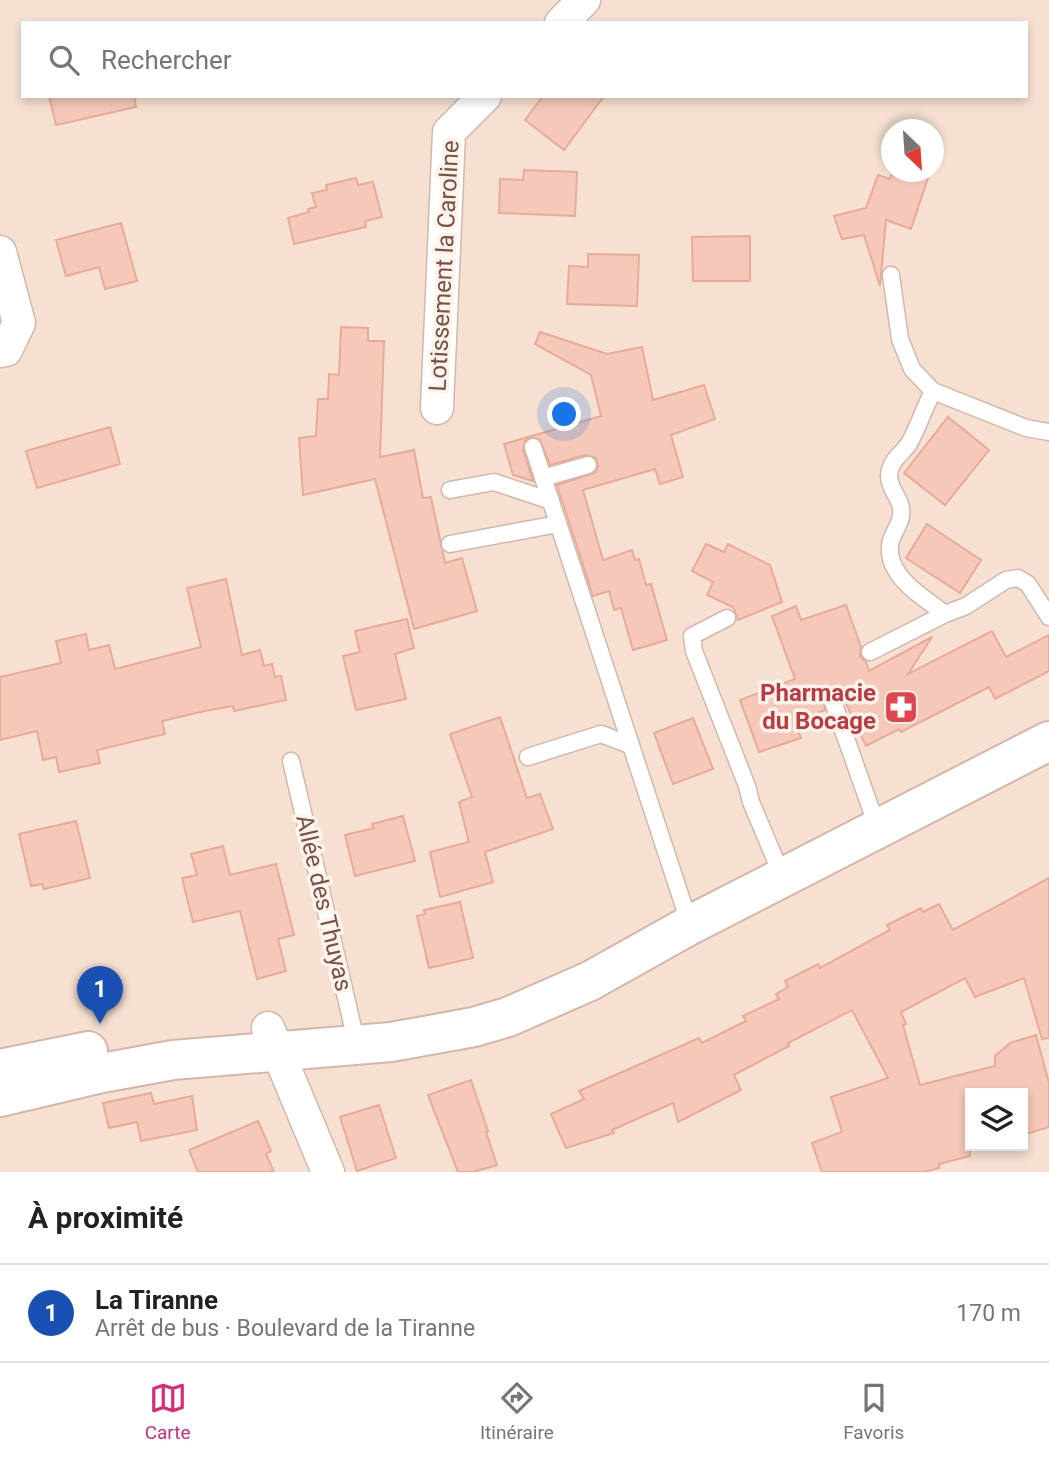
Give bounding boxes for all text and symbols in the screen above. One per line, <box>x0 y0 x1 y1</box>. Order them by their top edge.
search box <box>21 21 1028 98</box>
icon: search <box>45 41 83 79</box>
text: Rechercher <box>101 45 232 75</box>
north arrow <box>881 119 944 182</box>
street label: Lotissement la Caroline <box>423 140 465 392</box>
your location <box>547 397 581 431</box>
place label: Pharmacie du Bocage <box>760 679 876 735</box>
pharmacy icon: Pharmacie du Bocage <box>882 688 920 726</box>
street label: Allée des Thuyas <box>290 812 358 994</box>
pin: 1 <box>77 966 123 1024</box>
map controls <box>965 1088 1028 1151</box>
button: layers <box>965 1088 1028 1151</box>
text: À proximité <box>28 1200 183 1235</box>
text: La Tiranne <box>95 1285 218 1315</box>
text: 1 <box>44 1300 58 1327</box>
text: 170 m <box>956 1300 1021 1327</box>
text: Arrêt de bus · Boulevard de la Tiranne <box>95 1315 475 1342</box>
tab: Carte <box>145 1379 191 1444</box>
tab: Itinéraire <box>480 1379 554 1444</box>
tab: Favoris <box>843 1379 904 1444</box>

